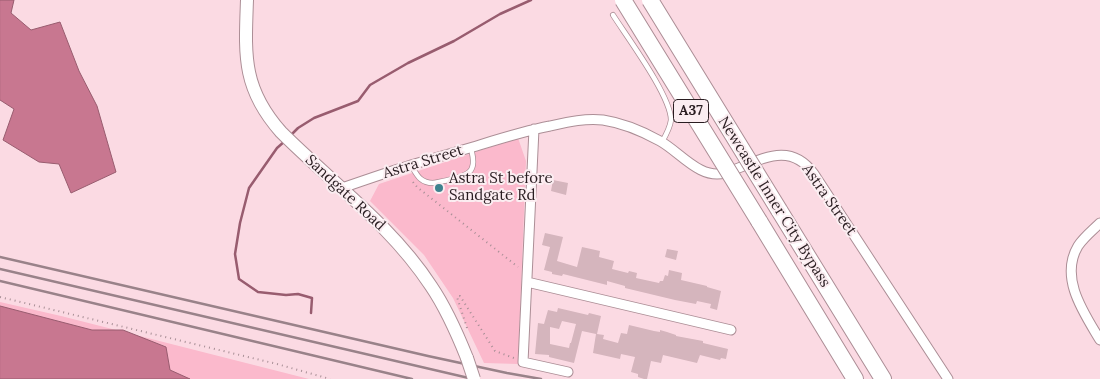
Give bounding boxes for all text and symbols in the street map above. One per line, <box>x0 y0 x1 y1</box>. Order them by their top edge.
road number: A37 <box>674 100 708 122</box>
street label: Newcastle Inner City Bypass <box>714 113 834 291</box>
street label: Astra Street <box>381 141 465 183</box>
street label: Sandgate Road <box>301 151 389 235</box>
street label: Astra Street <box>798 161 860 239</box>
place label: Astra St before Sandgate Rd <box>449 170 553 205</box>
marker: Astra St before Sandgate Rd <box>433 182 445 194</box>

